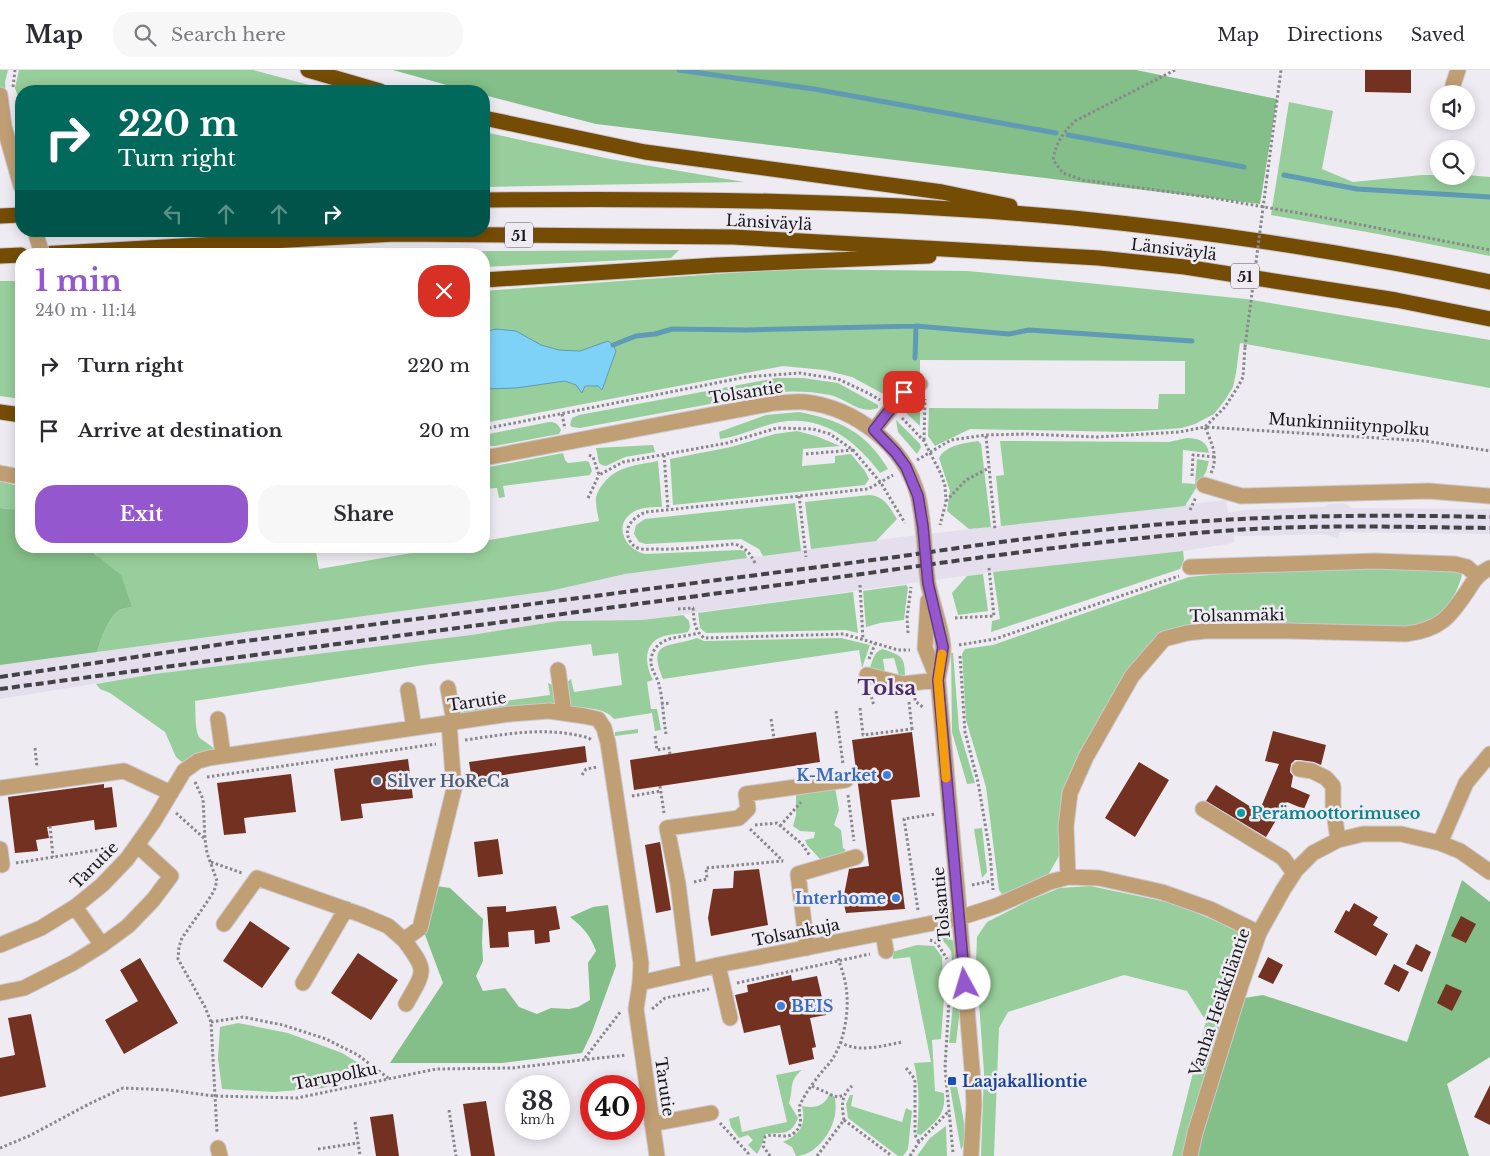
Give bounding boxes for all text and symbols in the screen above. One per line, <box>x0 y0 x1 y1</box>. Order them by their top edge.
search box <box>113 12 463 57</box>
text: Map <box>25 20 83 49</box>
icon: search <box>131 21 159 49</box>
text: Search here <box>171 23 286 46</box>
text: Map <box>1217 24 1259 46</box>
text: Directions <box>1287 24 1383 46</box>
text: Saved <box>1411 24 1465 46</box>
map controls <box>1430 85 1475 185</box>
button: sound <box>1430 85 1475 130</box>
text: 220 m <box>118 102 238 145</box>
icon: right <box>35 105 100 170</box>
button: search <box>1430 140 1475 185</box>
text: Turn right <box>118 145 236 172</box>
icon: left <box>159 200 187 228</box>
icon: ahead <box>212 200 240 228</box>
icon: ahead <box>265 200 293 228</box>
icon: right <box>318 200 346 228</box>
street label: Länsiväylä <box>725 210 813 234</box>
road number: 51 <box>505 222 533 248</box>
street label: Länsiväylä <box>1130 234 1218 264</box>
text: 1 min <box>35 262 122 299</box>
road number: 51 <box>1231 264 1259 288</box>
button: close <box>418 265 470 317</box>
text: 240 m · 11:14 <box>35 300 136 320</box>
icon: right <box>35 352 63 380</box>
text: Turn right <box>78 354 184 377</box>
text: 220 m <box>407 354 470 377</box>
pin <box>883 371 925 413</box>
street label: Tolsantie <box>708 376 784 408</box>
icon: arrive <box>890 378 918 406</box>
street label: Munkinniitynpolku <box>1268 408 1431 440</box>
icon: arrive <box>35 417 63 445</box>
text: Arrive at destination <box>78 419 282 442</box>
text: 20 m <box>419 419 470 442</box>
button: Exit <box>35 485 248 543</box>
button: Share <box>258 485 470 543</box>
street label: Tolsanmäki <box>1189 604 1285 626</box>
district label: Tolsa <box>858 675 916 701</box>
street label: Tarutie <box>446 687 508 715</box>
place label: K-Market <box>796 765 878 785</box>
marker: K-Market <box>881 769 893 781</box>
place label: Silver HoReCa <box>387 771 509 791</box>
marker: Silver HoReCa <box>371 775 383 787</box>
place label: Perämoottorimuseo <box>1251 803 1420 823</box>
marker: Perämoottorimuseo <box>1235 807 1247 819</box>
street label: Tarutie <box>66 837 122 893</box>
street label: Tolsantie <box>928 866 954 942</box>
place label: Interhome <box>795 888 886 908</box>
marker: Interhome <box>890 892 902 904</box>
street label: Tolsankuja <box>751 914 841 950</box>
street label: Vanha Heikkiläntie <box>1184 925 1254 1080</box>
position arrow <box>938 957 990 1009</box>
place label: BEIS <box>791 996 833 1016</box>
marker: BEIS <box>775 1000 787 1012</box>
street label: Tarutie <box>651 1056 679 1118</box>
street label: Tarupolku <box>291 1058 379 1094</box>
place label: Laajakalliontie <box>962 1071 1087 1091</box>
speed limit sign: 40 <box>580 1075 645 1140</box>
marker: Laajakalliontie <box>946 1075 958 1087</box>
text: 38 <box>522 1086 553 1117</box>
text: km/h <box>520 1112 555 1127</box>

